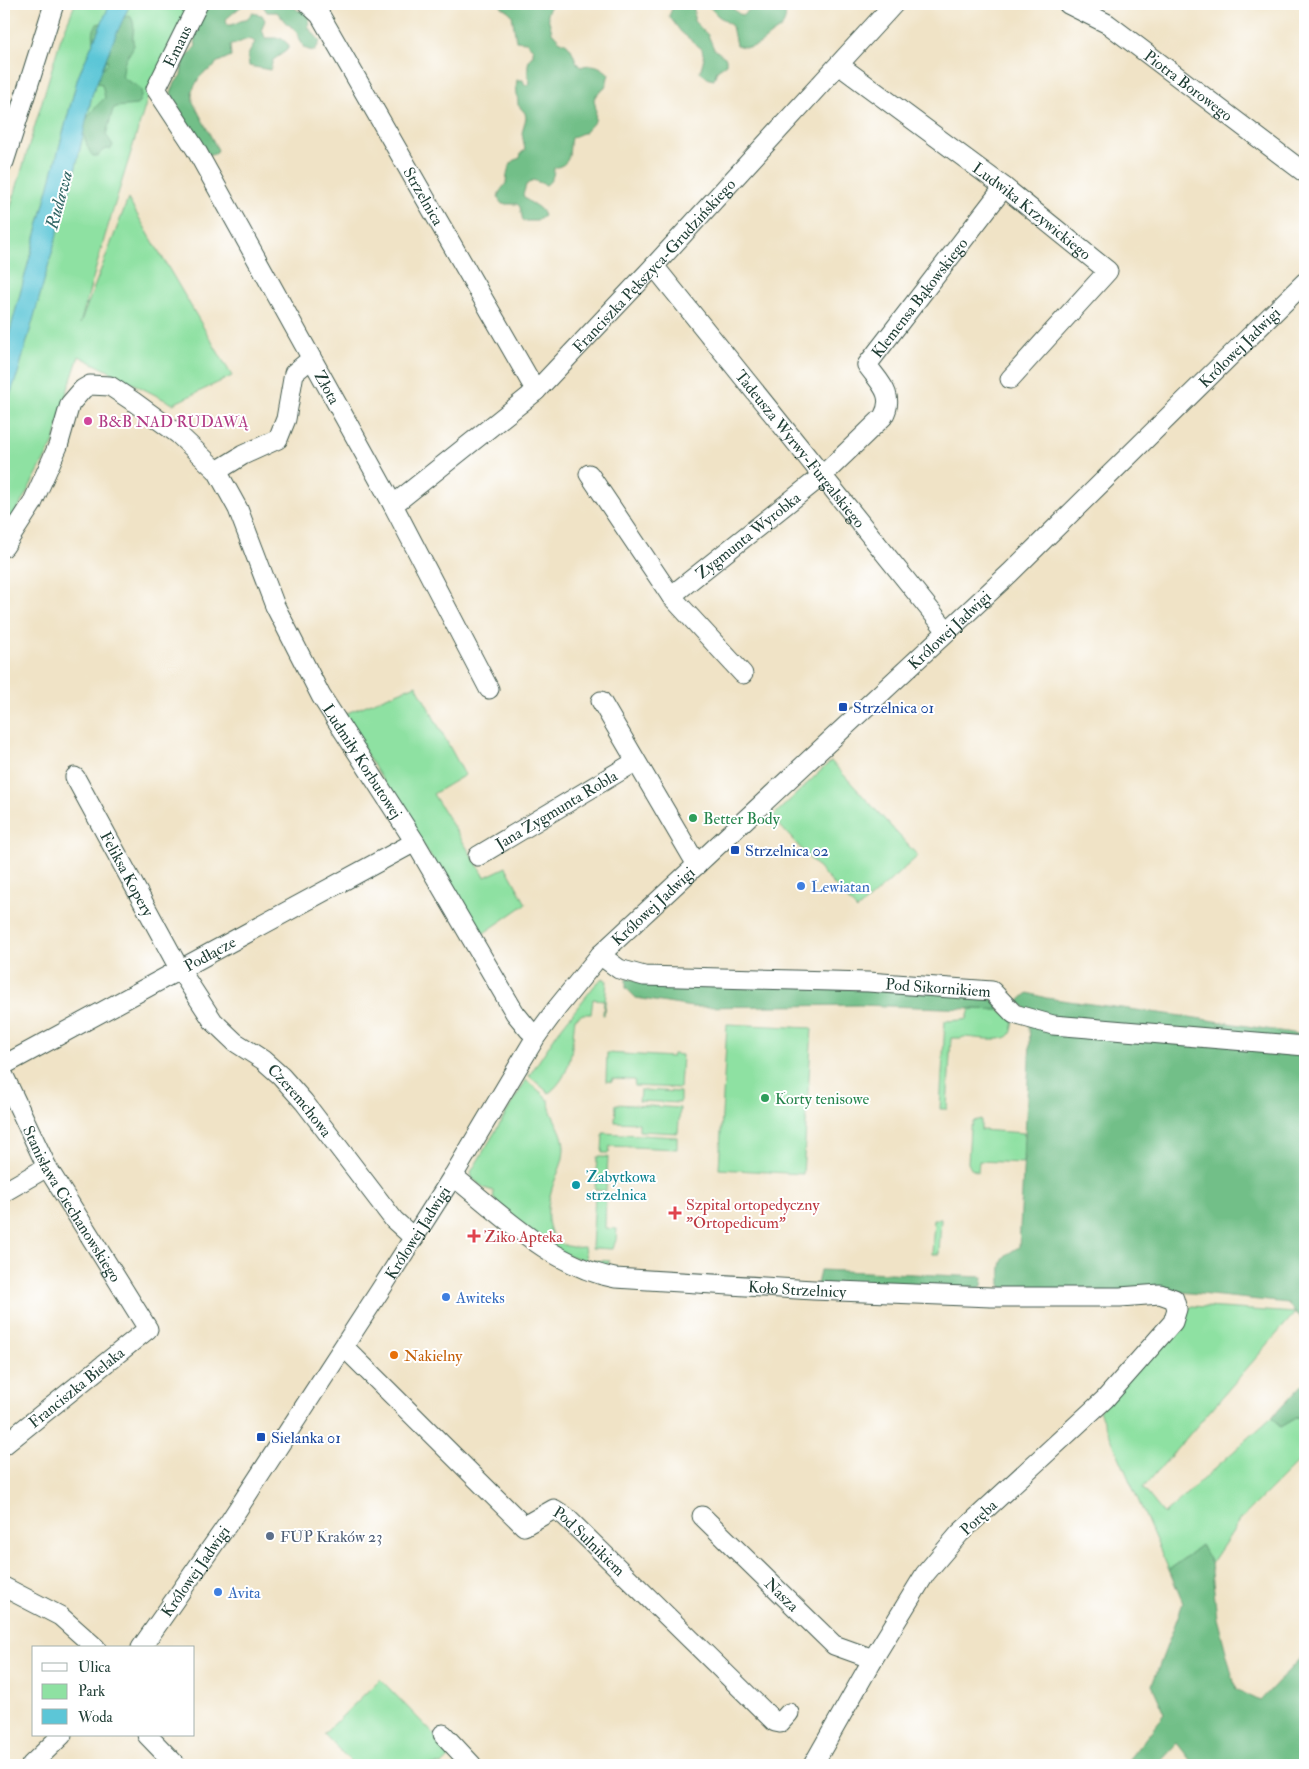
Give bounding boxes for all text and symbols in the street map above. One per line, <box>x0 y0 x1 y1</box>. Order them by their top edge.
street label: Emaus <box>159 22 197 71</box>
street label: Piotra Borowego <box>1140 46 1237 126</box>
street label: Ludwika Krzywickiego <box>968 158 1095 265</box>
street label: Strzelnica <box>398 164 448 230</box>
water label: Rudawa <box>40 168 78 233</box>
street label: Franciszka Pększyca-Grudzińskiego <box>569 175 740 357</box>
street label: Klemensa Bąkowskiego <box>867 234 972 362</box>
street label: Królowej Jadwigi <box>1195 303 1285 392</box>
street label: Tadeusza Wyrwy-Furgalskiego <box>730 366 869 532</box>
street label: Złota <box>309 367 344 408</box>
place label: B&B NAD RUDAWĄ <box>98 412 249 432</box>
marker: B&B NAD RUDAWĄ <box>82 415 94 427</box>
street label: Zygmunta Wyrobka <box>692 488 805 584</box>
street label: Królowej Jadwigi <box>904 587 996 674</box>
place label: Strzelnica 01 <box>853 698 934 718</box>
street label: Ludmiły Korbutowej <box>318 700 406 823</box>
marker: Strzelnica 01 <box>837 701 849 713</box>
street label: Jana Zygmunta Robla <box>491 766 622 856</box>
place label: Better Body <box>703 809 781 829</box>
marker: Better Body <box>687 812 699 824</box>
street label: Feliksa Kopery <box>95 828 158 921</box>
place label: Strzelnica 02 <box>745 841 829 861</box>
marker: Strzelnica 02 <box>729 844 741 856</box>
street label: Królowej Jadwigi <box>608 863 699 950</box>
place label: Lewiatan <box>811 877 870 897</box>
marker: Lewiatan <box>795 880 807 892</box>
street label: Podłącze <box>181 932 240 976</box>
street label: Pod Sikornikiem <box>885 974 992 1002</box>
street label: Czeremchowa <box>263 1060 336 1142</box>
place label: Korty tenisowe <box>775 1089 869 1109</box>
marker: Korty tenisowe <box>759 1092 771 1104</box>
street label: Stanisława Ciechanowskiego <box>18 1123 125 1286</box>
place label: Zabytkowa strzelnica <box>586 1167 656 1205</box>
marker: Zabytkowa strzelnica <box>570 1179 582 1191</box>
street label: Królowej Jadwigi <box>381 1183 455 1283</box>
place label: Szpital ortopedyczny "Ortopedicum" <box>686 1195 820 1234</box>
marker: Szpital ortopedyczny "Ortopedicum" <box>668 1206 682 1220</box>
place label: Ziko Apteka <box>484 1227 563 1248</box>
marker: Ziko Apteka <box>468 1230 480 1242</box>
street label: Koło Strzelnicy <box>747 1277 847 1302</box>
place label: Awiteks <box>455 1288 505 1308</box>
marker: Awiteks <box>440 1291 452 1303</box>
street label: Franciszka Bielaka <box>25 1343 129 1433</box>
place label: Nakielny <box>404 1346 463 1366</box>
marker: Nakielny <box>388 1349 400 1361</box>
place label: Sielanka 01 <box>271 1428 341 1448</box>
marker: Sielanka 01 <box>255 1431 267 1443</box>
street label: Poręba <box>956 1495 1002 1540</box>
street label: Pod Sulnikiem <box>549 1502 629 1581</box>
street label: Królowej Jadwigi <box>157 1522 235 1621</box>
place label: FUP Kraków 23 <box>280 1527 382 1547</box>
marker: FUP Kraków 23 <box>264 1530 276 1542</box>
street label: Nasza <box>760 1574 803 1617</box>
place label: Avita <box>227 1583 261 1603</box>
marker: Avita <box>212 1586 224 1598</box>
legend <box>32 1646 195 1736</box>
text: Ulica <box>78 1658 111 1677</box>
text: Park <box>78 1682 105 1701</box>
text: Woda <box>77 1708 114 1727</box>

